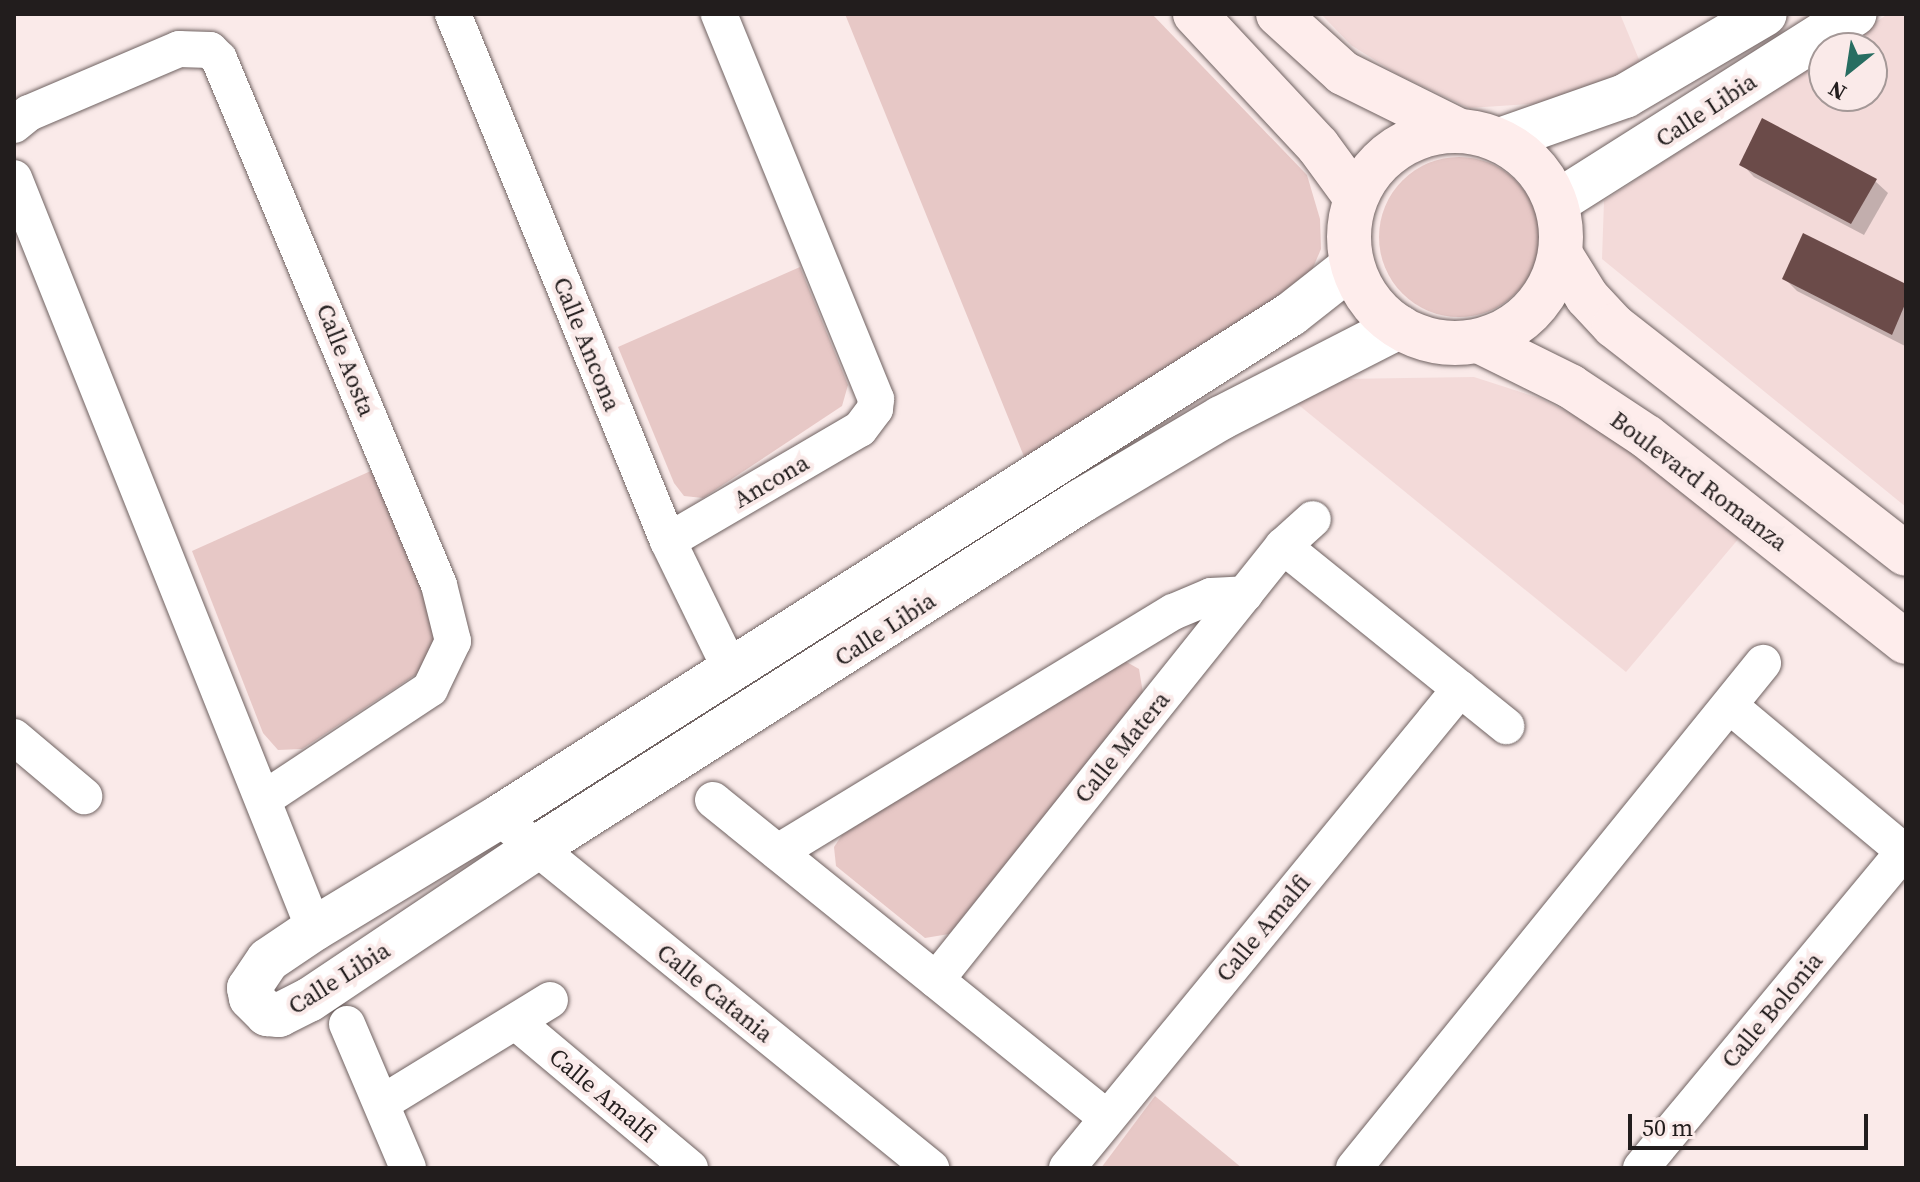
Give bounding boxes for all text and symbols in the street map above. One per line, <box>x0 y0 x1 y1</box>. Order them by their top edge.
north arrow <box>1808 32 1888 112</box>
street label: Calle Libia <box>1650 67 1762 153</box>
text: N <box>1823 74 1851 108</box>
street label: Calle Ancona <box>547 273 627 415</box>
street label: Calle Aosta <box>310 300 382 420</box>
street label: Boulevard Romanza <box>1605 405 1793 557</box>
street label: Ancona <box>728 448 814 514</box>
street label: Calle Libia <box>829 586 941 672</box>
street label: Calle Matera <box>1068 685 1176 809</box>
street label: Calle Amalfi <box>1210 869 1316 987</box>
street label: Calle Libia <box>283 936 395 1020</box>
street label: Calle Catania <box>651 938 779 1048</box>
street label: Calle Bolonia <box>1715 946 1829 1074</box>
street label: Calle Amalfi <box>544 1042 662 1148</box>
scale bar <box>1632 1098 1872 1148</box>
text: 50 m <box>1642 1111 1693 1144</box>

